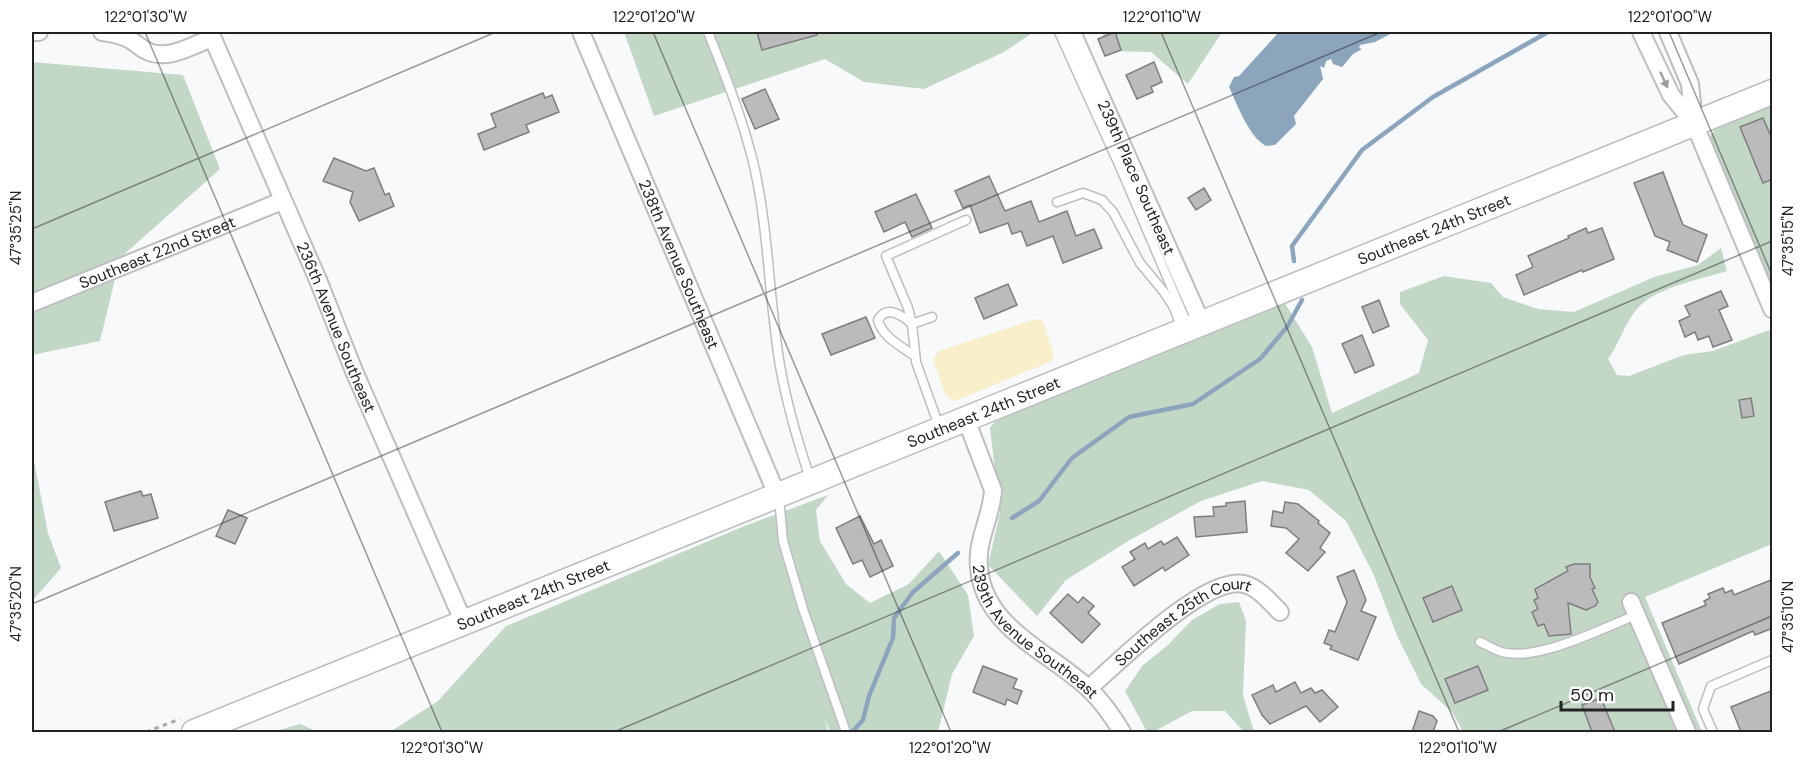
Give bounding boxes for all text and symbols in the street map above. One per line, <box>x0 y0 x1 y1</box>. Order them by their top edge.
text: 122°01'30"W <box>105 7 188 27</box>
text: 122°01'20"W <box>613 7 696 27</box>
text: 122°01'10"W <box>1123 7 1202 27</box>
text: 122°01'00"W <box>1628 7 1712 27</box>
one-way arrow <box>1659 71 1668 88</box>
street label: 239th Place Southeast <box>1093 97 1180 258</box>
street label: 238th Avenue Southeast <box>634 176 724 352</box>
street label: Southeast 24th Street <box>1354 189 1514 270</box>
text: 47°35'25"N <box>6 191 26 265</box>
text: 47°35'15"N <box>1778 206 1798 276</box>
street label: Southeast 22nd Street <box>76 211 238 293</box>
street label: 236th Avenue Southeast <box>292 239 381 415</box>
street label: Southeast 24th Street <box>904 371 1063 452</box>
street label: Southeast 24th Street <box>454 554 613 635</box>
street label: 239th Avenue Southeast <box>968 564 1103 703</box>
text: 47°35'20"N <box>6 566 26 642</box>
street label: Southeast 25th Court <box>1110 573 1255 670</box>
text: 47°35'10"N <box>1778 581 1798 653</box>
scale bar <box>1561 674 1674 712</box>
text: 50 m <box>1570 683 1614 707</box>
text: 122°01'30"W <box>401 738 484 758</box>
text: 122°01'20"W <box>909 738 992 758</box>
text: 122°01'10"W <box>1419 738 1498 758</box>

